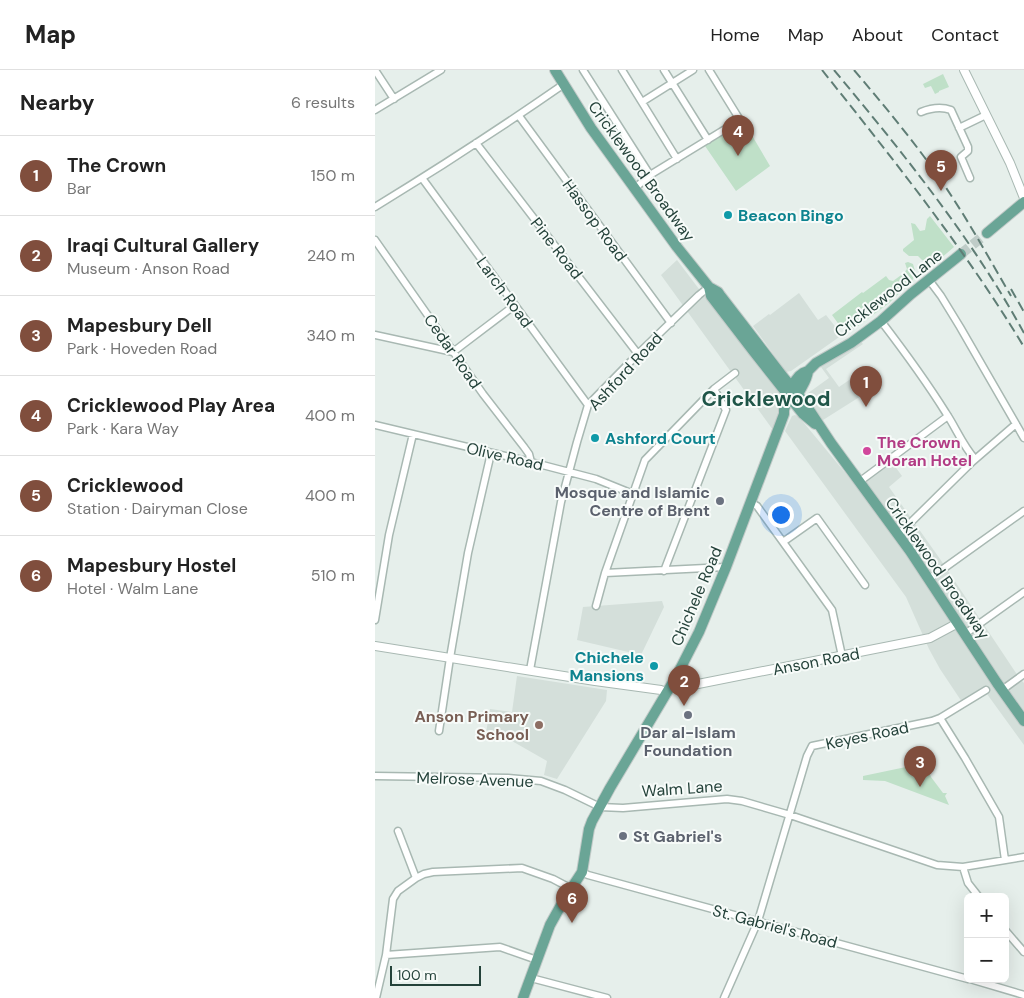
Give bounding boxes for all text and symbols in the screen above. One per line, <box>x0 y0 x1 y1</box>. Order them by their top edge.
text: Map <box>25 19 76 50</box>
text: Home <box>710 23 760 47</box>
text: Map <box>788 23 824 47</box>
text: About <box>852 23 903 47</box>
text: Contact <box>931 23 999 47</box>
text: Nearby <box>20 89 94 117</box>
text: 6 results <box>291 92 355 113</box>
street label: Cricklewood Broadway <box>584 97 700 246</box>
pin: 4 <box>722 115 754 156</box>
pin: 5 <box>925 150 957 191</box>
text: The Crown <box>67 153 166 178</box>
text: 1 <box>33 165 39 186</box>
text: 150 m <box>311 165 355 186</box>
street label: Hassop Road <box>558 175 632 266</box>
text: Bar <box>67 178 91 199</box>
place label: Beacon Bingo <box>738 205 844 226</box>
marker: Beacon Bingo <box>722 209 734 221</box>
street label: Pine Road <box>526 213 587 283</box>
text: Iraqi Cultural Gallery <box>67 233 259 258</box>
text: 2 <box>31 245 41 266</box>
text: 240 m <box>307 245 355 266</box>
street label: Cricklewood Lane <box>830 245 947 342</box>
street label: Larch Road <box>472 253 537 332</box>
text: Museum · Anson Road <box>67 258 230 279</box>
street label: Cedar Road <box>419 310 486 393</box>
text: Mapesbury Dell <box>67 313 212 338</box>
text: 3 <box>31 325 41 346</box>
text: 340 m <box>306 325 355 346</box>
street label: Ashford Road <box>584 328 667 415</box>
text: Park · Hoveden Road <box>67 338 217 359</box>
pin: 1 <box>850 366 882 407</box>
district label: Cricklewood <box>702 385 830 413</box>
text: Cricklewood Play Area <box>67 393 275 418</box>
text: 4 <box>31 405 41 426</box>
text: 400 m <box>305 405 355 426</box>
text: Park · Kara Way <box>67 418 179 439</box>
place label: Ashford Court <box>605 428 716 449</box>
marker: Ashford Court <box>589 432 601 444</box>
place label: The Crown Moran Hotel <box>877 432 972 471</box>
street label: Olive Road <box>464 437 545 476</box>
marker: The Crown Moran Hotel <box>861 445 873 457</box>
text: Cricklewood <box>67 473 184 498</box>
place label: Mosque and Islamic Centre of Brent <box>555 482 710 521</box>
text: 5 <box>31 485 41 506</box>
text: 400 m <box>305 485 355 506</box>
street label: Cricklewood Broadway <box>881 493 995 643</box>
marker: Mosque and Islamic Centre of Brent <box>714 495 726 507</box>
text: Station · Dairyman Close <box>67 498 248 519</box>
your location <box>768 502 794 528</box>
street label: Chichele Road <box>666 543 727 649</box>
text: Mapesbury Hostel <box>67 553 236 578</box>
text: 6 <box>31 565 41 586</box>
text: 510 m <box>311 565 355 586</box>
text: Hotel · Walm Lane <box>67 578 198 599</box>
street label: Anson Road <box>771 643 861 680</box>
place label: Chichele Mansions <box>570 647 644 686</box>
marker: Chichele Mansions <box>648 660 660 672</box>
pin: 2 <box>668 665 700 706</box>
place label: Anson Primary School <box>414 706 529 745</box>
marker: Dar al-Islam Foundation <box>682 709 694 721</box>
street label: Keyes Road <box>824 716 911 755</box>
marker: Anson Primary School <box>533 719 545 731</box>
place label: Dar al-Islam Foundation <box>640 722 736 761</box>
pin: 3 <box>904 746 936 787</box>
street label: Melrose Avenue <box>416 767 534 792</box>
street label: Walm Lane <box>641 775 723 802</box>
place label: St Gabriel's <box>633 826 722 847</box>
marker: St Gabriel's <box>617 830 629 842</box>
pin: 6 <box>556 882 588 923</box>
map controls <box>964 893 1009 983</box>
button: + <box>964 893 1009 938</box>
street label: St. Gabriel's Road <box>710 900 840 953</box>
button: − <box>964 938 1009 983</box>
scale bar <box>390 963 481 986</box>
text: 100 m <box>397 966 437 984</box>

